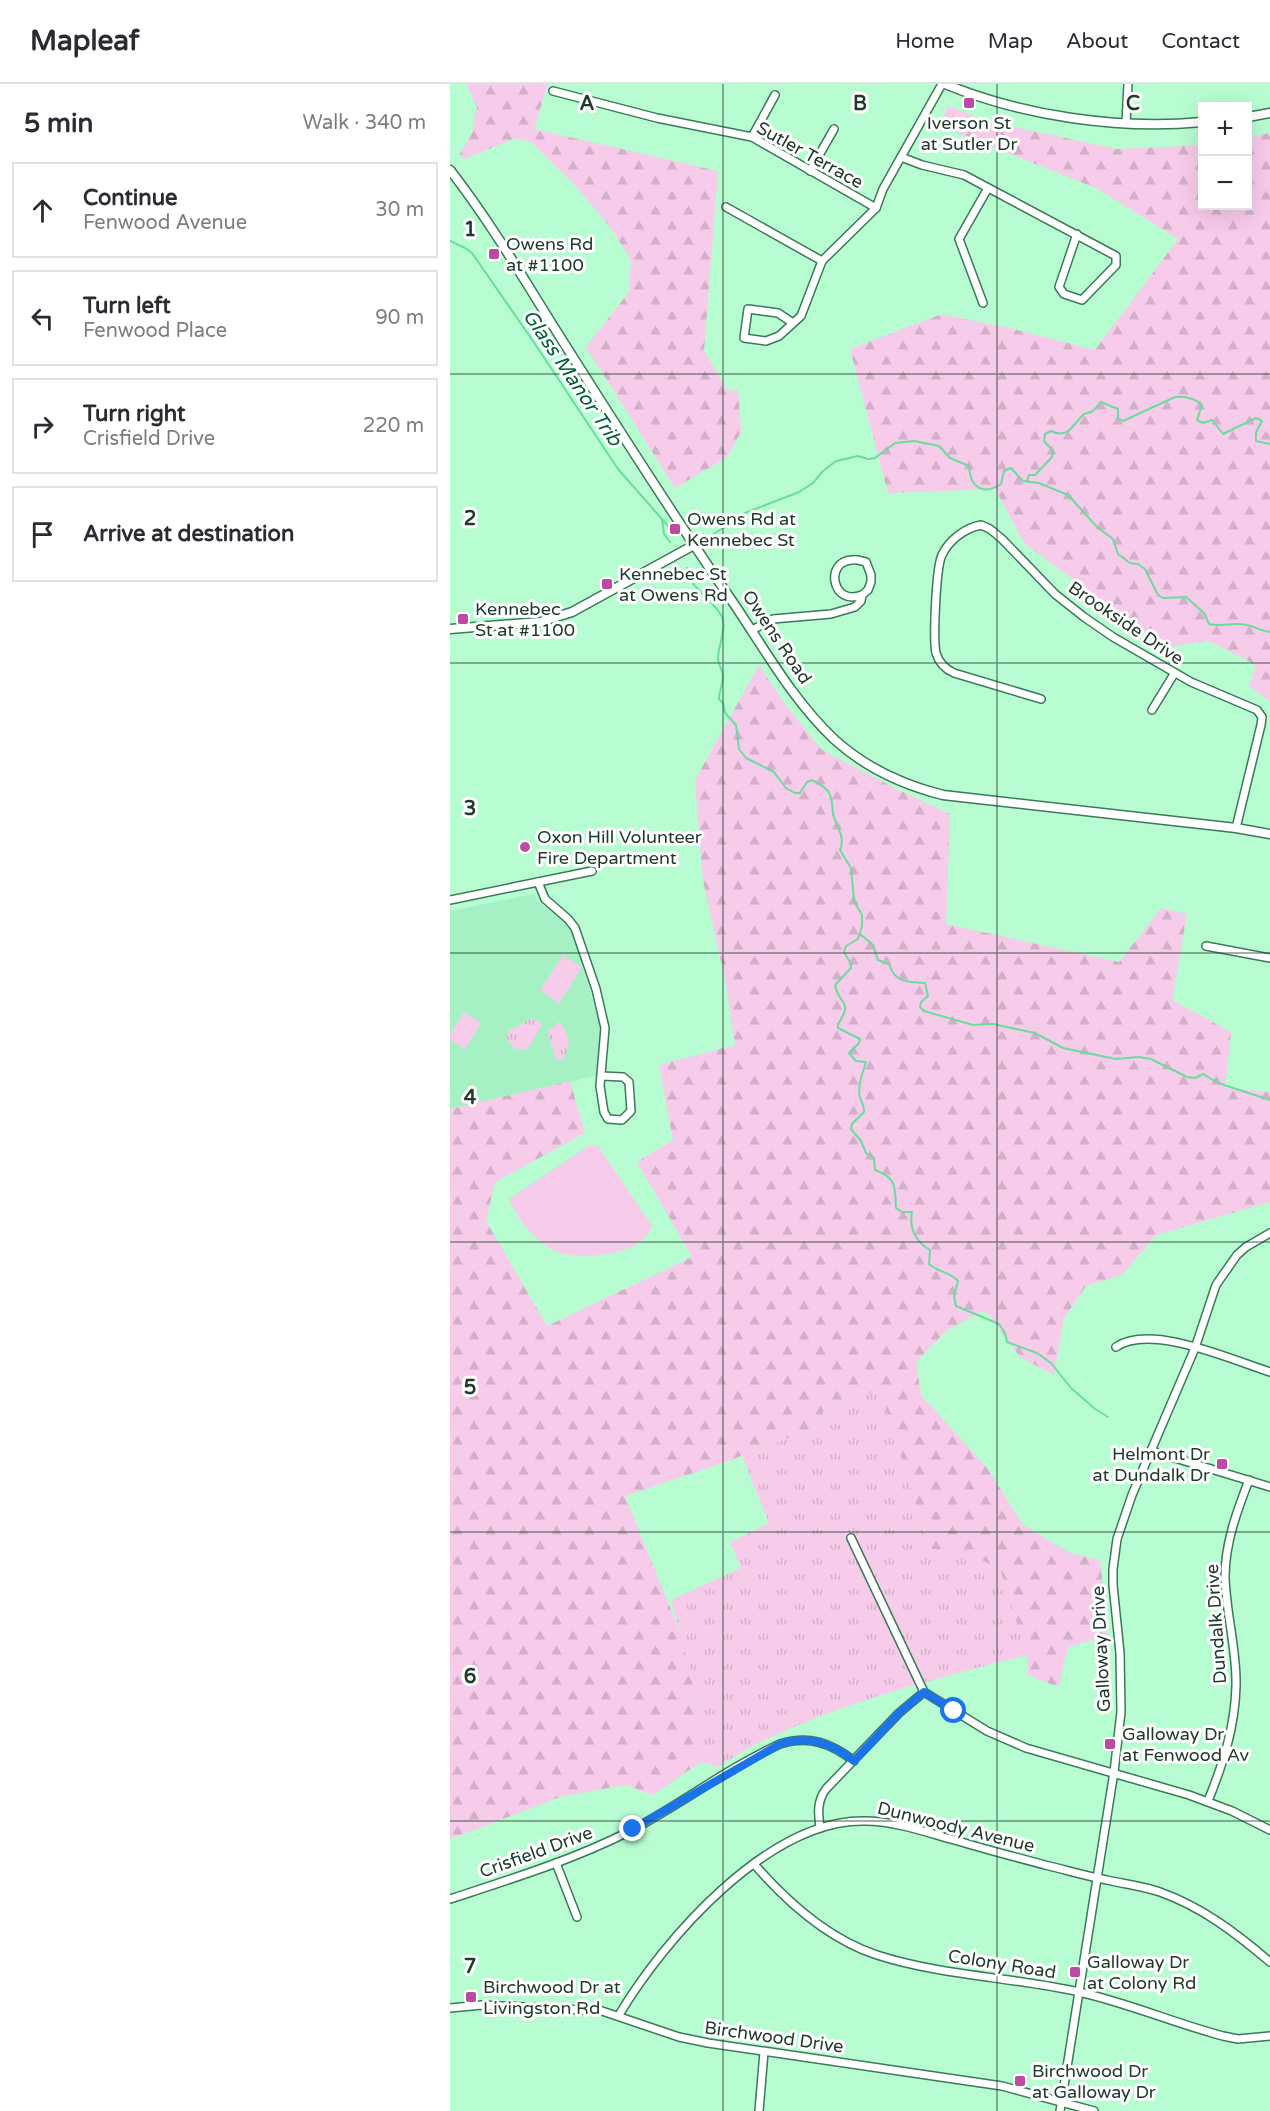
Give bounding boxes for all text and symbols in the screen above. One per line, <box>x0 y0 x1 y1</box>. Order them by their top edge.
text: Mapleaf <box>30 24 139 58</box>
text: Home <box>895 29 955 54</box>
text: Map <box>988 29 1033 54</box>
text: About <box>1066 29 1128 54</box>
text: Contact <box>1161 29 1240 54</box>
text: A <box>580 92 595 116</box>
text: B <box>853 92 867 116</box>
text: C <box>1126 92 1140 116</box>
marker: Iverson St at Sutler Dr <box>962 96 976 110</box>
map controls <box>1198 102 1252 210</box>
button: + <box>1198 102 1252 156</box>
text: 5 min <box>24 108 93 139</box>
text: Walk · 340 m <box>303 111 426 135</box>
place label: Iverson St at Sutler Dr <box>921 112 1017 155</box>
street label: Sutler Terrace <box>753 117 867 193</box>
button: − <box>1198 156 1252 210</box>
text: Continue <box>83 185 178 211</box>
icon: ahead <box>26 194 59 227</box>
text: 30 m <box>375 198 424 222</box>
text: Fenwood Avenue <box>83 211 247 235</box>
text: 1 <box>464 218 476 242</box>
place label: Owens Rd at #1100 <box>506 233 593 276</box>
marker: Owens Rd at #1100 <box>487 247 501 261</box>
text: Turn left <box>83 293 171 319</box>
icon: left <box>26 302 59 335</box>
water label: Glass Manor Trib <box>517 305 627 452</box>
text: 90 m <box>375 306 424 330</box>
text: Fenwood Place <box>83 319 227 343</box>
text: Turn right <box>83 401 185 427</box>
icon: right <box>26 410 59 443</box>
text: 220 m <box>363 414 424 438</box>
text: Crisfield Drive <box>83 427 215 451</box>
text: 2 <box>464 507 476 531</box>
place label: Owens Rd at Kennebec St <box>687 508 796 551</box>
icon: arrive <box>26 518 59 551</box>
text: Arrive at destination <box>83 521 294 547</box>
marker: Owens Rd at Kennebec St <box>668 522 682 536</box>
place label: Kennebec St at Owens Rd <box>619 563 728 606</box>
street label: Brookside Drive <box>1064 576 1188 670</box>
marker: Kennebec St at Owens Rd <box>600 577 614 591</box>
street label: Owens Road <box>738 586 816 688</box>
place label: Kennebec St at #1100 <box>475 598 575 641</box>
marker: Kennebec St at #1100 <box>456 612 470 626</box>
text: 3 <box>464 797 476 821</box>
place label: Oxon Hill Volunteer Fire Department <box>537 826 702 869</box>
marker: Oxon Hill Volunteer Fire Department <box>518 840 532 854</box>
text: 4 <box>464 1086 477 1110</box>
text: 5 <box>464 1376 476 1400</box>
place label: Helmont Dr at Dundalk Dr <box>1093 1443 1210 1486</box>
marker: Helmont Dr at Dundalk Dr <box>1215 1457 1229 1471</box>
street label: Dundalk Drive <box>1201 1563 1231 1685</box>
street label: Galloway Drive <box>1087 1585 1115 1713</box>
text: 6 <box>464 1665 476 1689</box>
route start <box>940 1697 966 1723</box>
place label: Galloway Dr at Fenwood Av <box>1122 1723 1250 1766</box>
marker: Galloway Dr at Fenwood Av <box>1103 1737 1117 1751</box>
street label: Dunwoody Avenue <box>875 1797 1037 1857</box>
route end <box>619 1815 645 1841</box>
street label: Crisfield Drive <box>476 1821 596 1883</box>
street label: Colony Road <box>946 1945 1058 1983</box>
place label: Galloway Dr at Colony Rd <box>1087 1951 1196 1994</box>
text: 7 <box>464 1955 476 1979</box>
marker: Galloway Dr at Colony Rd <box>1068 1965 1082 1979</box>
place label: Birchwood Dr at Livingston Rd <box>483 1976 621 2019</box>
marker: Birchwood Dr at Livingston Rd <box>464 1990 478 2004</box>
street label: Birchwood Drive <box>703 2016 845 2058</box>
place label: Birchwood Dr at Galloway Dr <box>1032 2060 1156 2103</box>
marker: Birchwood Dr at Galloway Dr <box>1013 2074 1027 2088</box>

